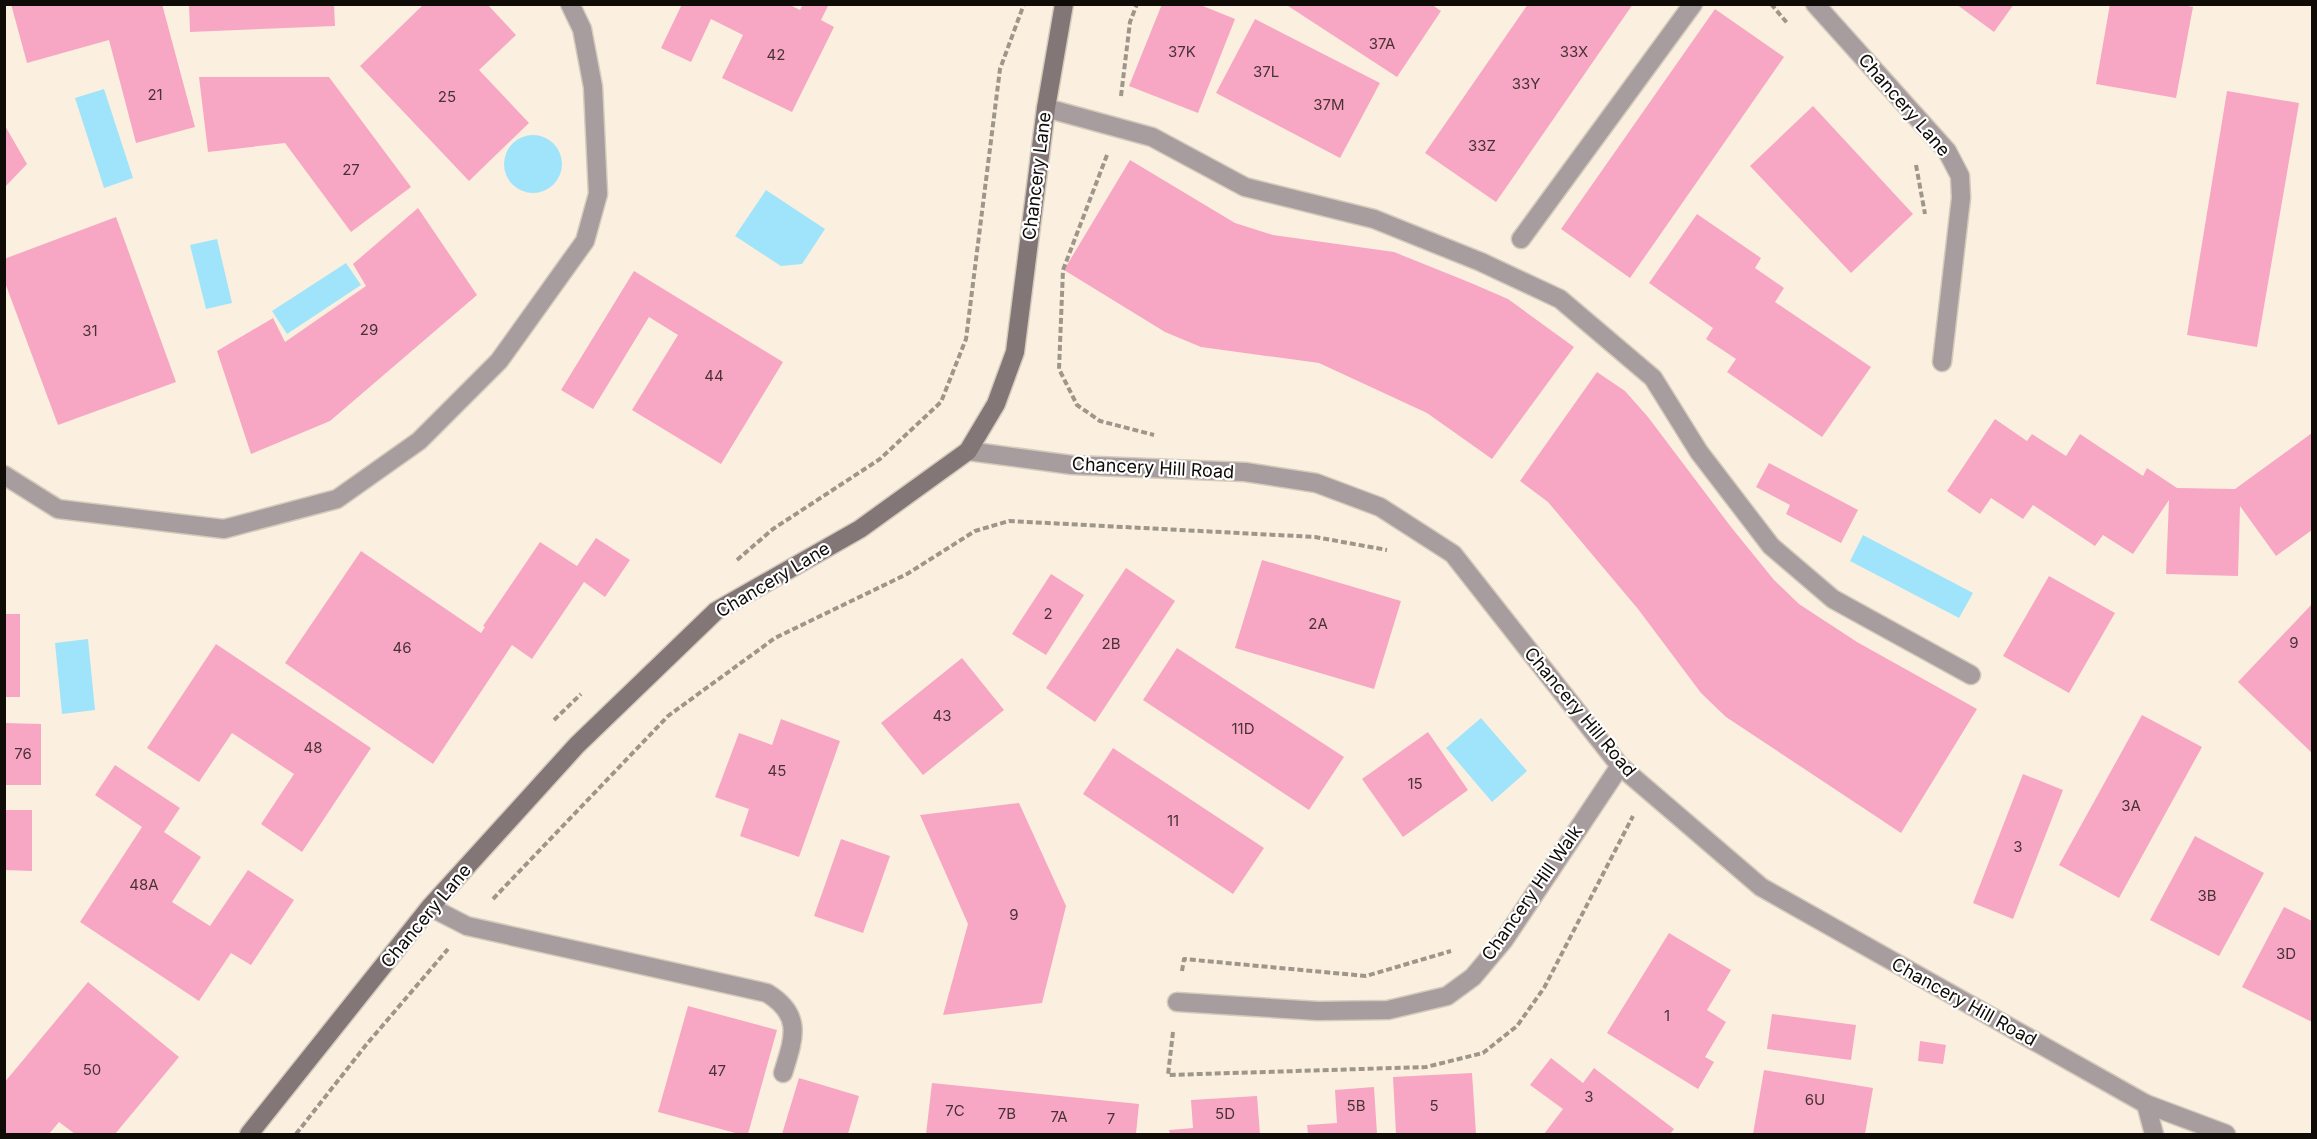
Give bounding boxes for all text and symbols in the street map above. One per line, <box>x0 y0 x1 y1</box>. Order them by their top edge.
house number: 37A <box>1369 34 1395 53</box>
house number: 37K <box>1168 42 1196 61</box>
house number: 33X <box>1560 42 1588 61</box>
house number: 42 <box>767 45 785 64</box>
street label: Chancery Lane <box>1854 49 1955 160</box>
house number: 37L <box>1253 62 1279 81</box>
house number: 33Y <box>1512 74 1540 93</box>
house number: 21 <box>147 85 163 104</box>
house number: 25 <box>438 87 456 106</box>
house number: 37M <box>1313 95 1345 114</box>
street label: Chancery Lane <box>1018 111 1055 241</box>
house number: 33Z <box>1468 136 1496 155</box>
house number: 27 <box>342 160 360 179</box>
house number: 29 <box>360 320 378 339</box>
house number: 31 <box>82 321 98 340</box>
house number: 44 <box>704 366 724 385</box>
street label: Chancery Hill Road <box>1071 453 1235 482</box>
street label: Chancery Lane <box>712 537 833 622</box>
house number: 2 <box>1043 604 1053 623</box>
house number: 2A <box>1308 614 1328 633</box>
house number: 9 <box>2289 633 2299 652</box>
house number: 2B <box>1102 634 1120 653</box>
house number: 46 <box>393 638 412 657</box>
street label: Chancery Hill Road <box>1520 643 1641 781</box>
house number: 43 <box>933 706 951 725</box>
house number: 11D <box>1231 719 1255 738</box>
house number: 48 <box>304 738 322 757</box>
house number: 76 <box>14 744 32 763</box>
house number: 45 <box>768 761 786 780</box>
house number: 15 <box>1407 774 1423 793</box>
house number: 3A <box>2121 796 2141 815</box>
house number: 11 <box>1167 811 1179 830</box>
street label: Chancery Hill Walk <box>1477 821 1586 964</box>
house number: 3 <box>2013 837 2023 856</box>
street label: Chancery Lane <box>376 860 475 972</box>
house number: 48A <box>129 875 159 894</box>
house number: 3B <box>2197 886 2217 905</box>
house number: 9 <box>1009 905 1019 924</box>
house number: 3D <box>2276 944 2296 963</box>
street label: Chancery Hill Road <box>1888 953 2040 1050</box>
house number: 1 <box>1664 1006 1670 1025</box>
house number: 50 <box>83 1060 101 1079</box>
house number: 47 <box>708 1061 726 1080</box>
house number: 3 <box>1584 1087 1594 1106</box>
house number: 6U <box>1805 1090 1825 1109</box>
house number: 5B <box>1347 1096 1365 1115</box>
house number: 5 <box>1429 1096 1439 1115</box>
house number: 7C <box>945 1101 965 1120</box>
house number: 7B <box>998 1104 1016 1123</box>
house number: 5D <box>1215 1104 1235 1123</box>
house number: 7A <box>1050 1107 1068 1126</box>
house number: 7 <box>1107 1109 1115 1128</box>

